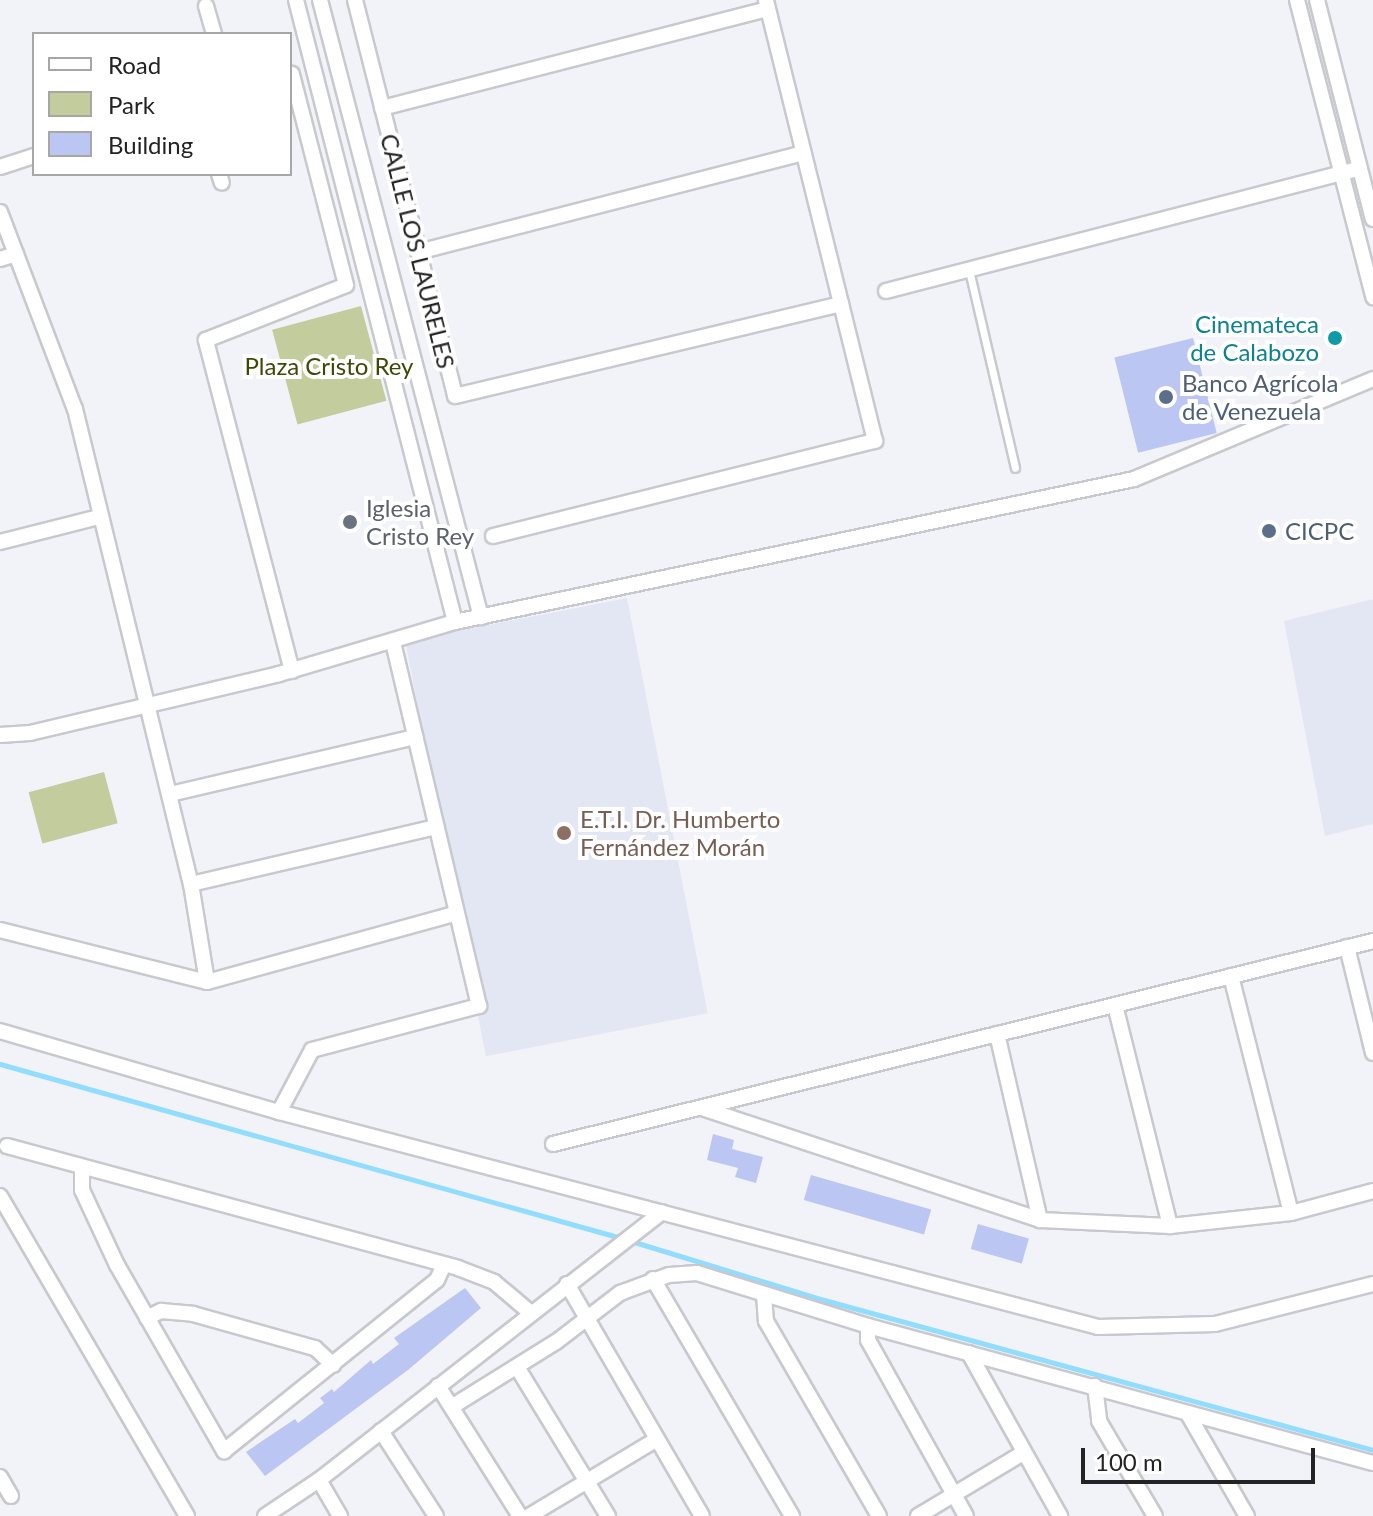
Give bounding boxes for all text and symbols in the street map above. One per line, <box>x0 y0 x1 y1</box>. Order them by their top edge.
legend <box>32 32 292 176</box>
text: Road <box>108 50 161 79</box>
text: Park <box>108 90 155 119</box>
text: Building <box>108 130 193 159</box>
street label: CALLE LOS LAURELES <box>375 131 461 371</box>
place label: Cinemateca de Calabozo <box>1190 310 1319 366</box>
marker: Cinemateca de Calabozo <box>1326 329 1344 347</box>
park label: Plaza Cristo Rey <box>245 352 413 380</box>
place label: Banco Agrícola de Venezuela <box>1182 369 1339 425</box>
marker: Banco Agrícola de Venezuela <box>1157 388 1175 406</box>
place label: Iglesia Cristo Rey <box>366 494 474 550</box>
marker: Iglesia Cristo Rey <box>341 513 359 531</box>
place label: CICPC <box>1285 517 1354 545</box>
marker: CICPC <box>1260 522 1278 540</box>
place label: E.T.I. Dr. Humberto Fernández Morán <box>580 805 780 861</box>
marker: E.T.I. Dr. Humberto Fernández Morán <box>555 824 573 842</box>
scale bar <box>1085 1432 1319 1482</box>
text: 100 m <box>1095 1447 1163 1476</box>

